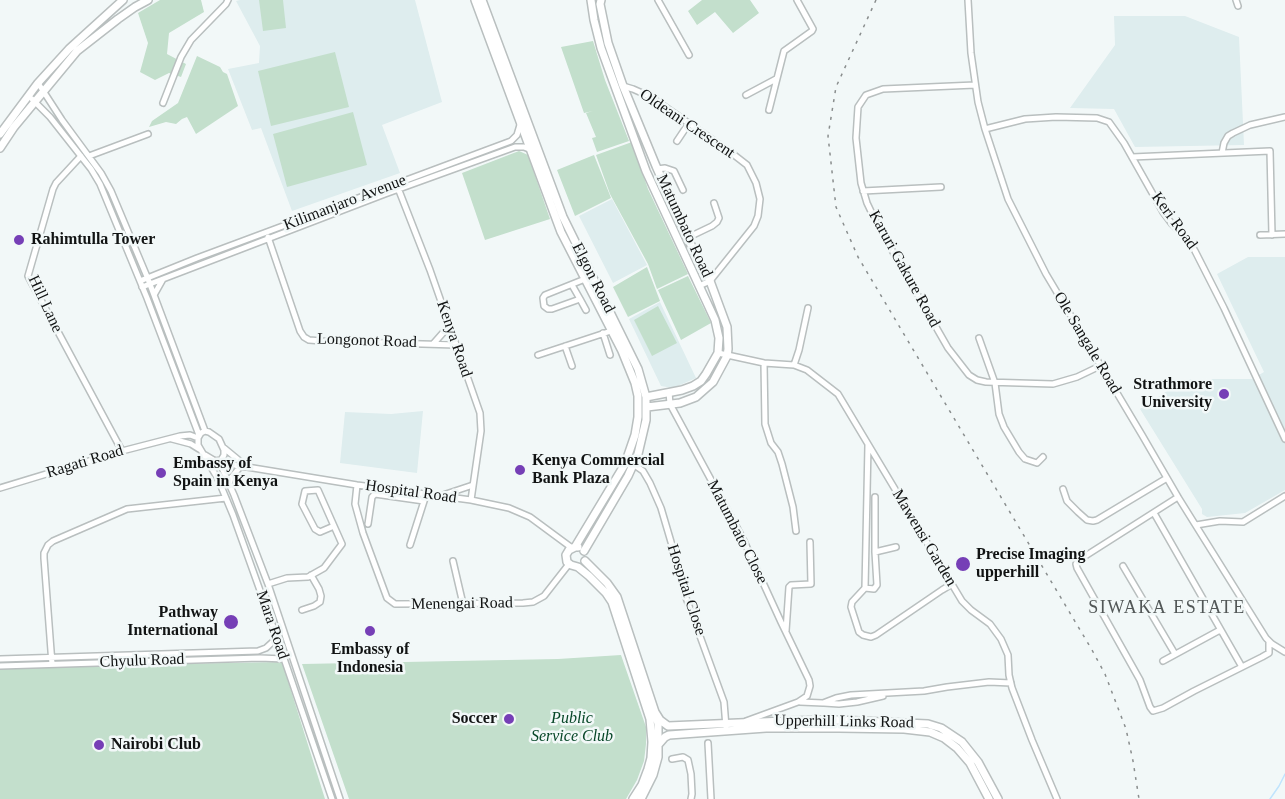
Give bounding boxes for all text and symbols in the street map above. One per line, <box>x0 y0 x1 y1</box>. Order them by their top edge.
street label: Oldeani Crescent <box>636 85 738 163</box>
street label: Kilimanjaro Avenue <box>281 171 409 235</box>
street label: Matumbato Road <box>652 171 716 281</box>
street label: Keri Road <box>1147 189 1201 253</box>
street label: Karuri Gakure Road <box>864 207 944 331</box>
place label: Rahimtulla Tower <box>31 230 155 250</box>
marker: Rahimtulla Tower <box>12 233 26 247</box>
street label: Elgon Road <box>567 240 619 316</box>
street label: Hill Lane <box>23 272 67 336</box>
street label: Ole Sangale Road <box>1049 289 1125 397</box>
street label: Kenya Road <box>432 298 476 380</box>
street label: Longonot Road <box>317 330 417 352</box>
place label: Strathmore University <box>1133 375 1212 413</box>
marker: Strathmore University <box>1217 387 1231 401</box>
street label: Ragati Road <box>44 441 126 483</box>
place label: Kenya Commercial Bank Plaza <box>532 451 665 489</box>
place label: Embassy of Spain in Kenya <box>173 454 278 492</box>
marker: Kenya Commercial Bank Plaza <box>513 463 527 477</box>
marker: Embassy of Spain in Kenya <box>154 466 168 480</box>
street label: Hospital Road <box>364 476 458 508</box>
street label: Matumbato Close <box>703 477 771 587</box>
street label: Mawensi Garden <box>888 486 960 590</box>
street label: Hospital Close <box>662 542 710 638</box>
place label: Precise Imaging upperhill <box>976 545 1085 583</box>
marker: Precise Imaging upperhill <box>954 555 972 573</box>
street label: Mara Road <box>251 588 293 662</box>
street label: Menengai Road <box>411 594 513 614</box>
district label: SIWAKA ESTATE <box>1088 597 1246 619</box>
place label: Pathway International <box>127 603 218 641</box>
marker: Pathway International <box>222 613 240 631</box>
marker: Embassy of Indonesia <box>363 624 377 638</box>
place label: Embassy of Indonesia <box>331 640 409 678</box>
street label: Chyulu Road <box>99 650 185 672</box>
place label: Soccer <box>452 709 497 729</box>
park label: Public Service Club <box>531 709 613 747</box>
street label: Upperhill Links Road <box>774 711 914 733</box>
marker: Soccer <box>502 712 516 726</box>
place label: Nairobi Club <box>111 735 201 755</box>
marker: Nairobi Club <box>92 738 106 752</box>

